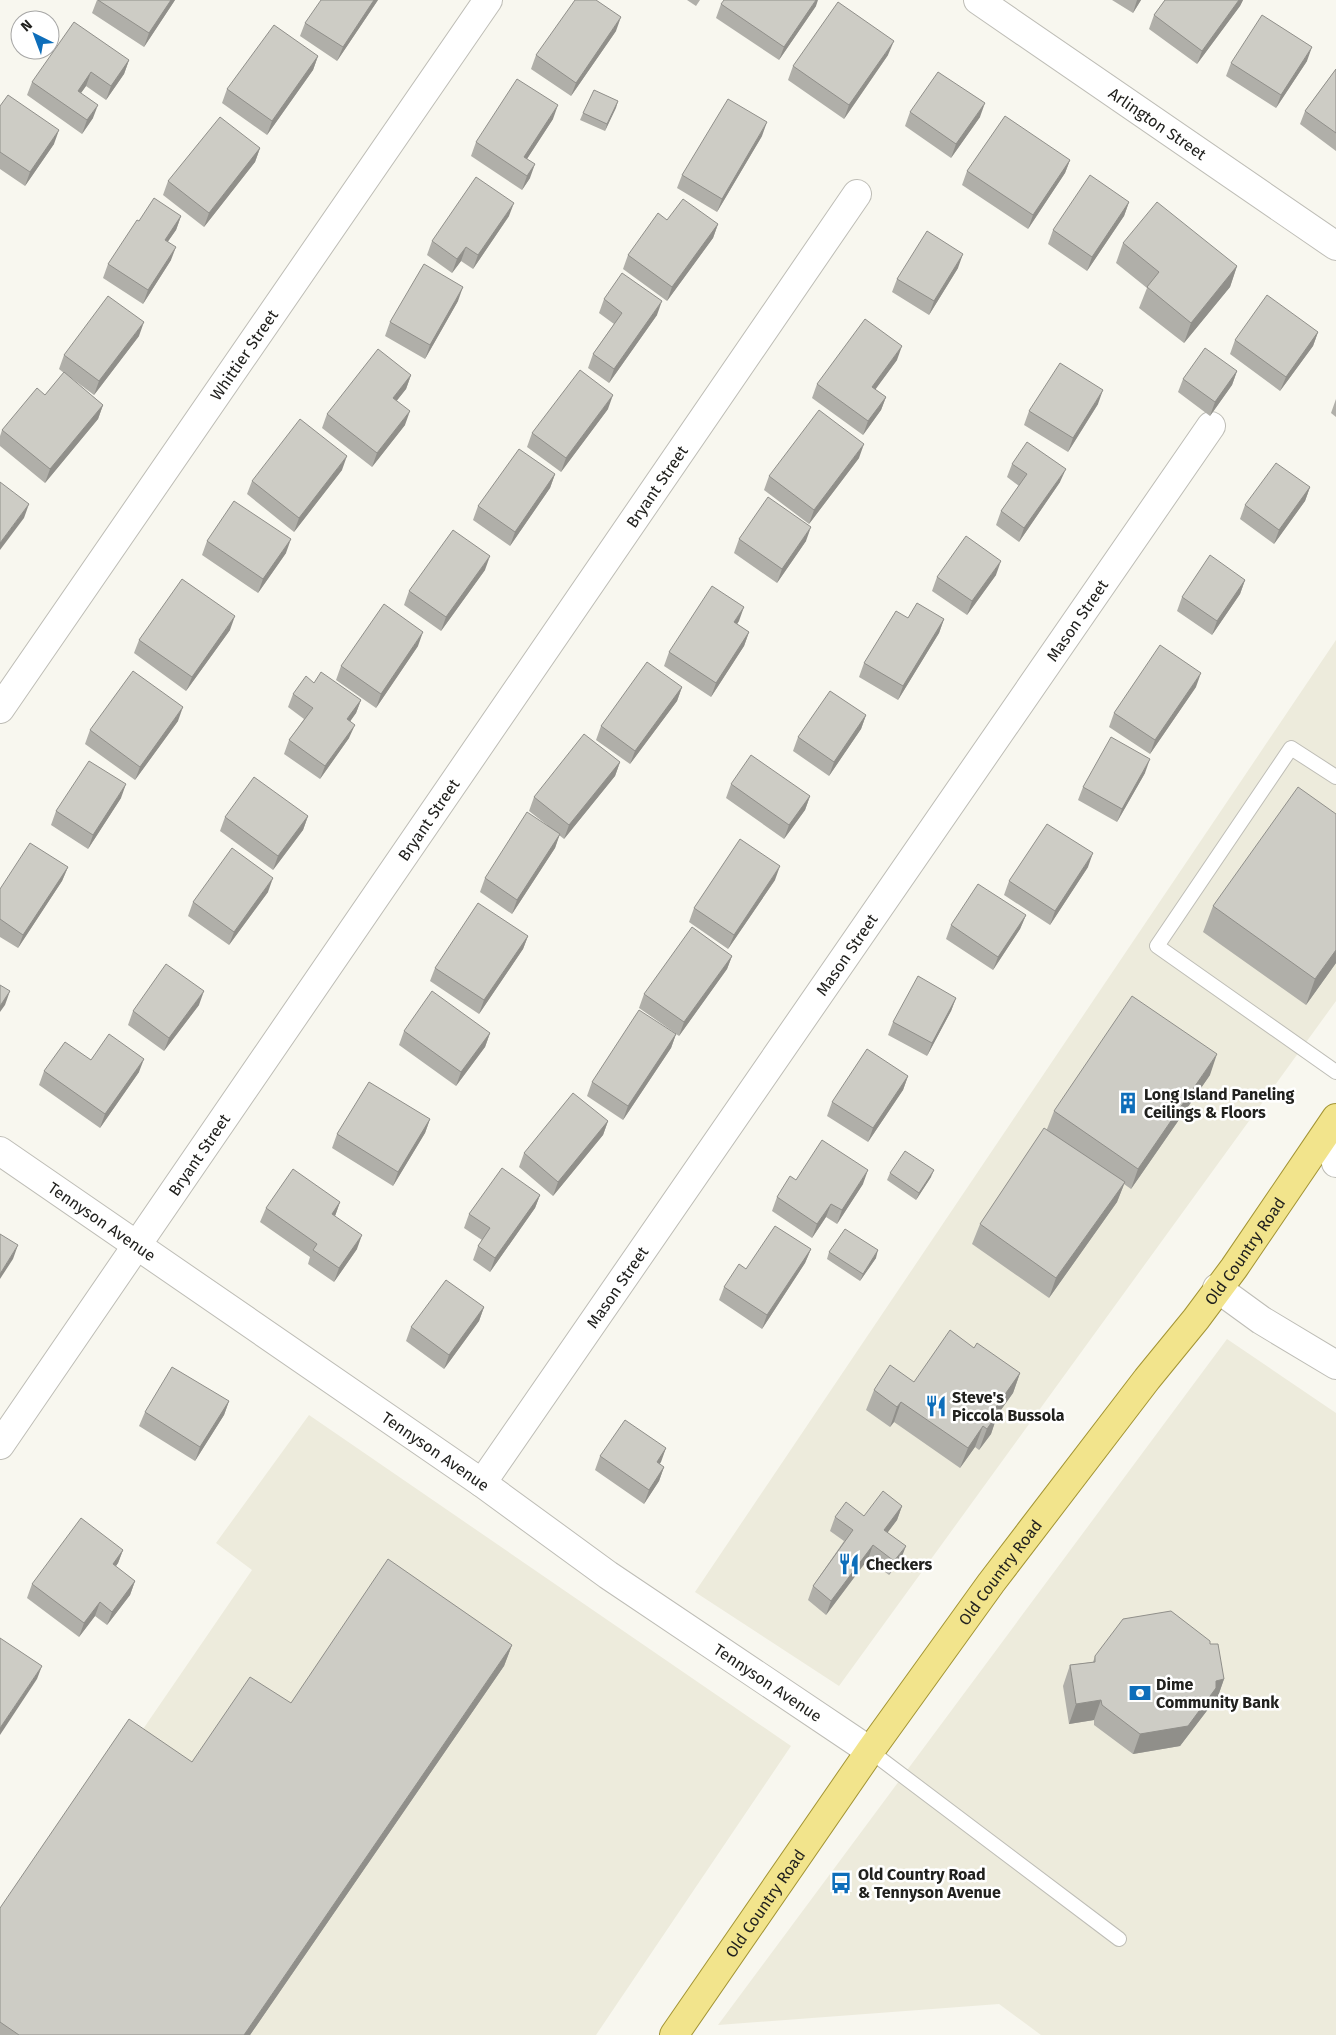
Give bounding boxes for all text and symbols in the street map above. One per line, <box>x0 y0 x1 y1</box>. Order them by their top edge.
north arrow <box>10 10 60 60</box>
text: N <box>17 16 36 35</box>
street label: Arlington Street <box>1105 84 1210 164</box>
street label: Whittier Street <box>206 306 282 404</box>
street label: Bryant Street <box>622 442 692 531</box>
street label: Mason Street <box>1043 576 1112 665</box>
street label: Bryant Street <box>394 775 464 865</box>
street label: Mason Street <box>812 910 882 999</box>
place label: Long Island Paneling Ceilings & Floors <box>1144 1085 1295 1122</box>
building icon: Long Island Paneling Ceilings & Floors <box>1115 1090 1141 1116</box>
street label: Bryant Street <box>165 1110 234 1200</box>
street label: Tennyson Avenue <box>44 1178 159 1265</box>
street label: Old Country Road <box>1201 1194 1289 1309</box>
street label: Mason Street <box>583 1243 652 1332</box>
place label: Steve's Piccola Bussola <box>952 1388 1065 1425</box>
restaurant icon: Steve's Piccola Bussola <box>923 1393 949 1419</box>
street label: Tennyson Avenue <box>378 1408 493 1495</box>
street label: Old Country Road <box>955 1516 1046 1629</box>
restaurant icon: Checkers <box>836 1551 862 1577</box>
place label: Checkers <box>866 1555 932 1574</box>
street label: Tennyson Avenue <box>710 1640 825 1726</box>
place label: Dime Community Bank <box>1156 1675 1279 1712</box>
bank icon: Dime Community Bank <box>1127 1680 1153 1706</box>
street label: Old Country Road <box>721 1846 809 1961</box>
place label: Old Country Road & Tennyson Avenue <box>858 1865 1001 1902</box>
bus stop icon: Old Country Road & Tennyson Avenue <box>828 1870 854 1896</box>

